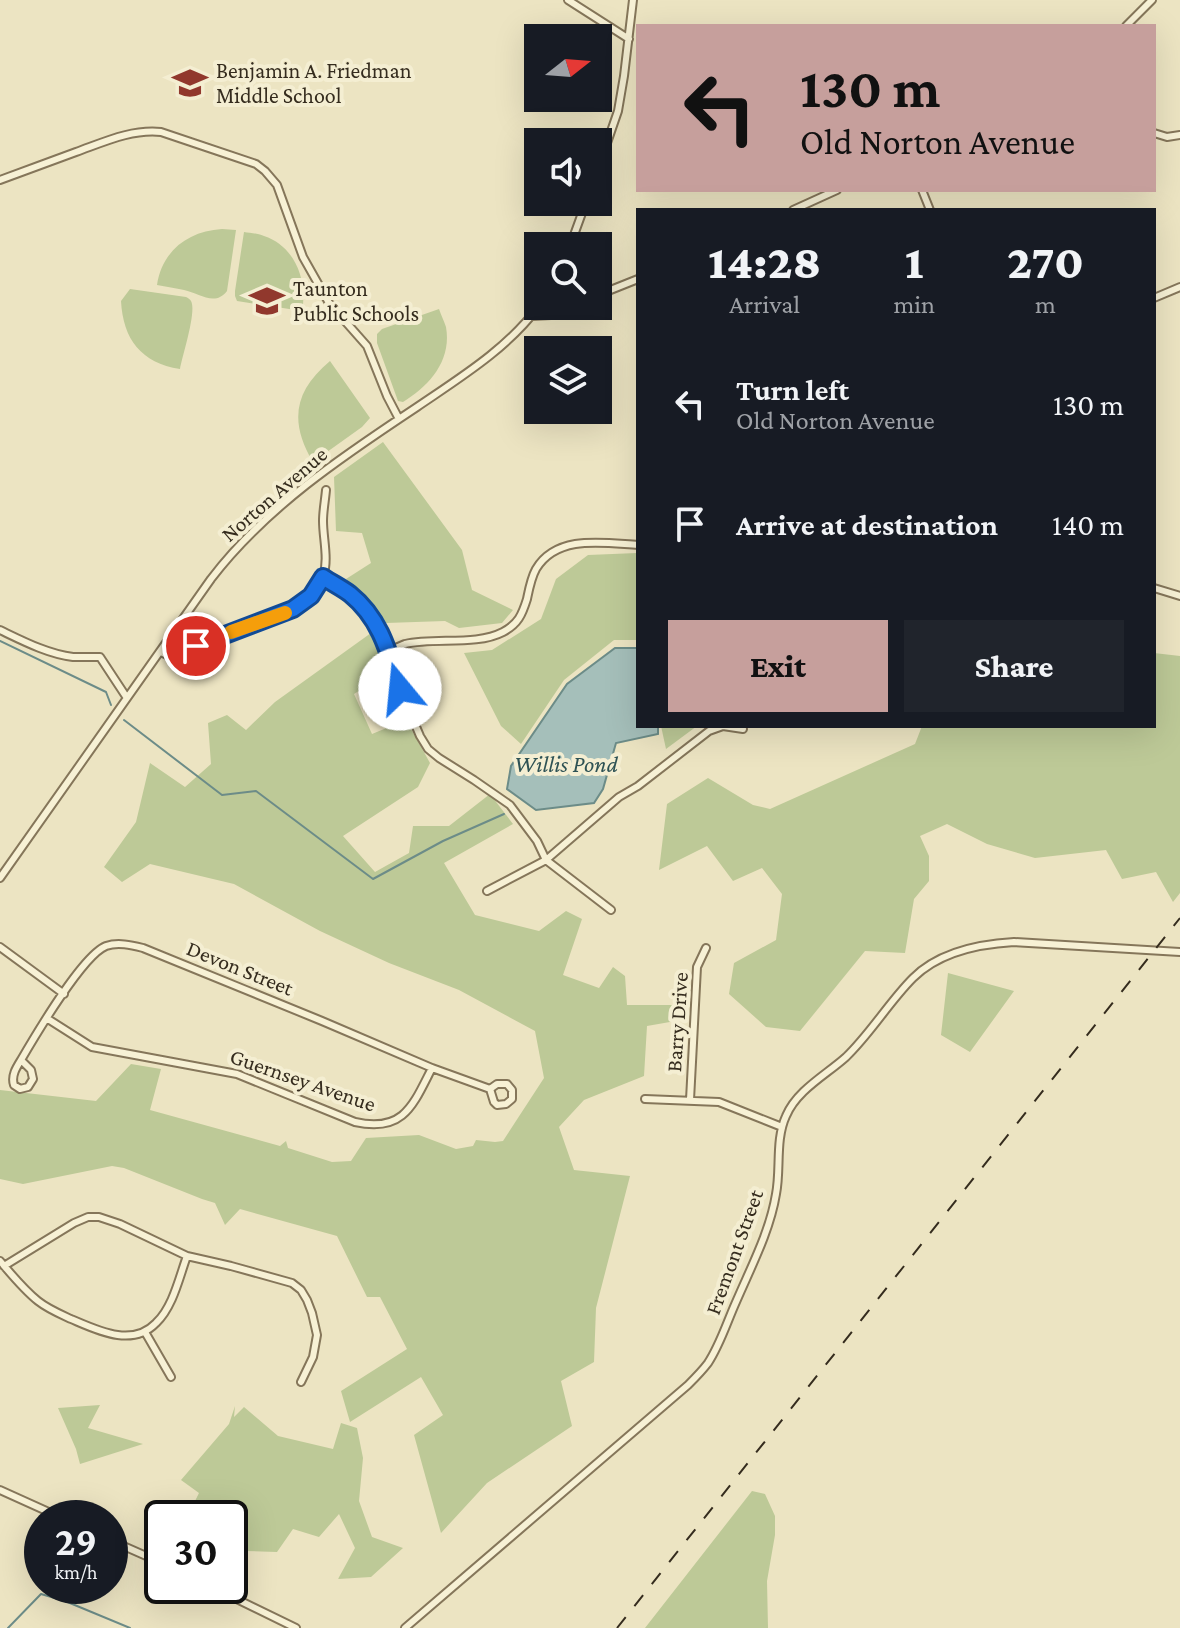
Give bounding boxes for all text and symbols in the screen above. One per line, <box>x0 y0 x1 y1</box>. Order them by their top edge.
north arrow <box>524 24 612 112</box>
map controls <box>524 24 612 424</box>
icon: left <box>668 56 772 160</box>
text: 130 m <box>800 57 941 119</box>
place label: Benjamin A. Friedman Middle School <box>216 58 412 108</box>
school or university icon: Benjamin A. Friedman Middle School <box>171 64 209 102</box>
text: Old Norton Avenue <box>800 122 1075 162</box>
button: sound <box>524 128 612 216</box>
button: search <box>524 232 612 320</box>
text: 14:28 <box>708 235 821 288</box>
text: 1 <box>905 235 924 288</box>
text: 270 <box>1007 235 1084 288</box>
place label: Taunton Public Schools <box>293 276 419 326</box>
school or university icon: Taunton Public Schools <box>248 282 286 320</box>
text: Arrival <box>729 290 800 319</box>
text: min <box>893 290 935 319</box>
text: m <box>1035 290 1056 319</box>
button: layers <box>524 336 612 424</box>
text: Turn left <box>736 373 849 406</box>
icon: left <box>668 382 712 426</box>
text: 130 m <box>1053 388 1124 421</box>
text: Old Norton Avenue <box>736 406 935 435</box>
street label: Norton Avenue <box>216 441 332 547</box>
icon: arrive <box>668 502 712 546</box>
text: Arrive at destination <box>736 508 998 541</box>
text: 140 m <box>1052 508 1124 541</box>
pin <box>162 612 230 680</box>
button: Exit <box>668 620 888 712</box>
button: Share <box>904 620 1124 712</box>
icon: arrive <box>174 624 218 668</box>
position arrow <box>358 647 442 731</box>
water label: Willis Pond <box>514 750 618 777</box>
street label: Devon Street <box>183 935 298 1001</box>
street label: Barry Drive <box>661 971 693 1073</box>
street label: Guernsey Avenue <box>227 1043 379 1117</box>
street label: Fremont Street <box>700 1185 768 1318</box>
speed limit sign: 30 <box>144 1500 248 1604</box>
text: 29 <box>55 1519 97 1564</box>
text: km/h <box>54 1561 98 1583</box>

